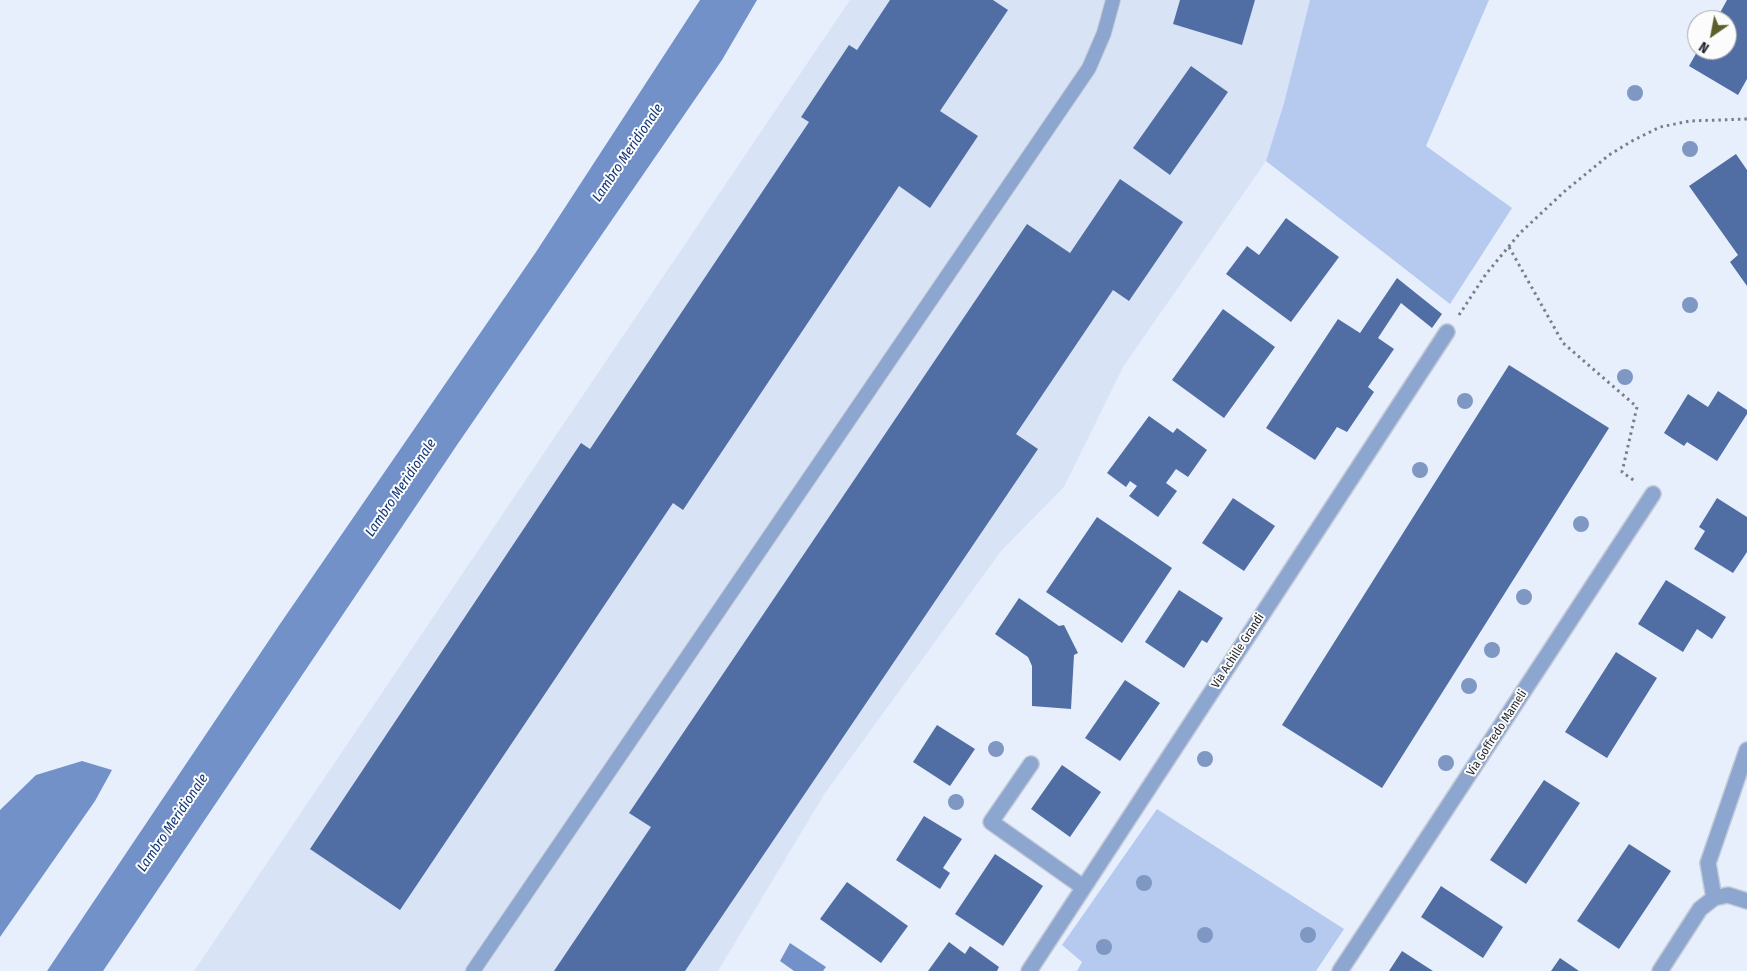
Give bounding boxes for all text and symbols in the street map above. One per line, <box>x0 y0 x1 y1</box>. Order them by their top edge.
north arrow <box>1687 10 1737 60</box>
text: N <box>1696 38 1712 57</box>
water label: Lambro Meridionale <box>589 101 667 205</box>
water label: Lambro Meridionale <box>362 436 440 540</box>
street label: Via Achille Grandi <box>1209 611 1267 691</box>
street label: Via Goffredo Mameli <box>1464 687 1530 779</box>
water label: Lambro Meridionale <box>134 771 212 875</box>

